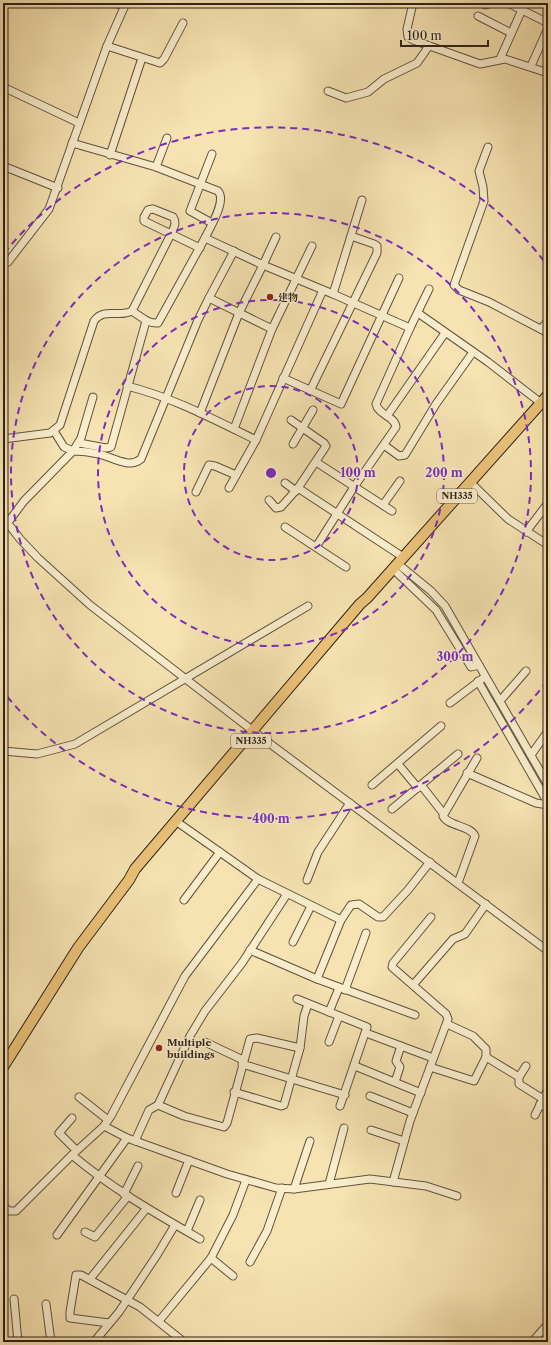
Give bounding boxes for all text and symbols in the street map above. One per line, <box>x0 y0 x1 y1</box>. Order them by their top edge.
scale bar <box>401 22 488 48</box>
text: 100 m <box>407 28 442 43</box>
place label: 建物 <box>278 291 298 304</box>
marker: 建物 <box>265 292 275 302</box>
text: 100 m <box>340 465 376 480</box>
text: 200 m <box>425 465 463 480</box>
centre of rings <box>264 466 278 480</box>
road number: NH335 <box>437 489 477 503</box>
text: 300 m <box>436 649 474 664</box>
road number: NH335 <box>231 734 271 748</box>
text: 400 m <box>252 811 290 826</box>
place label: Multiple buildings <box>166 1036 215 1061</box>
marker: Multiple buildings <box>154 1043 164 1053</box>

